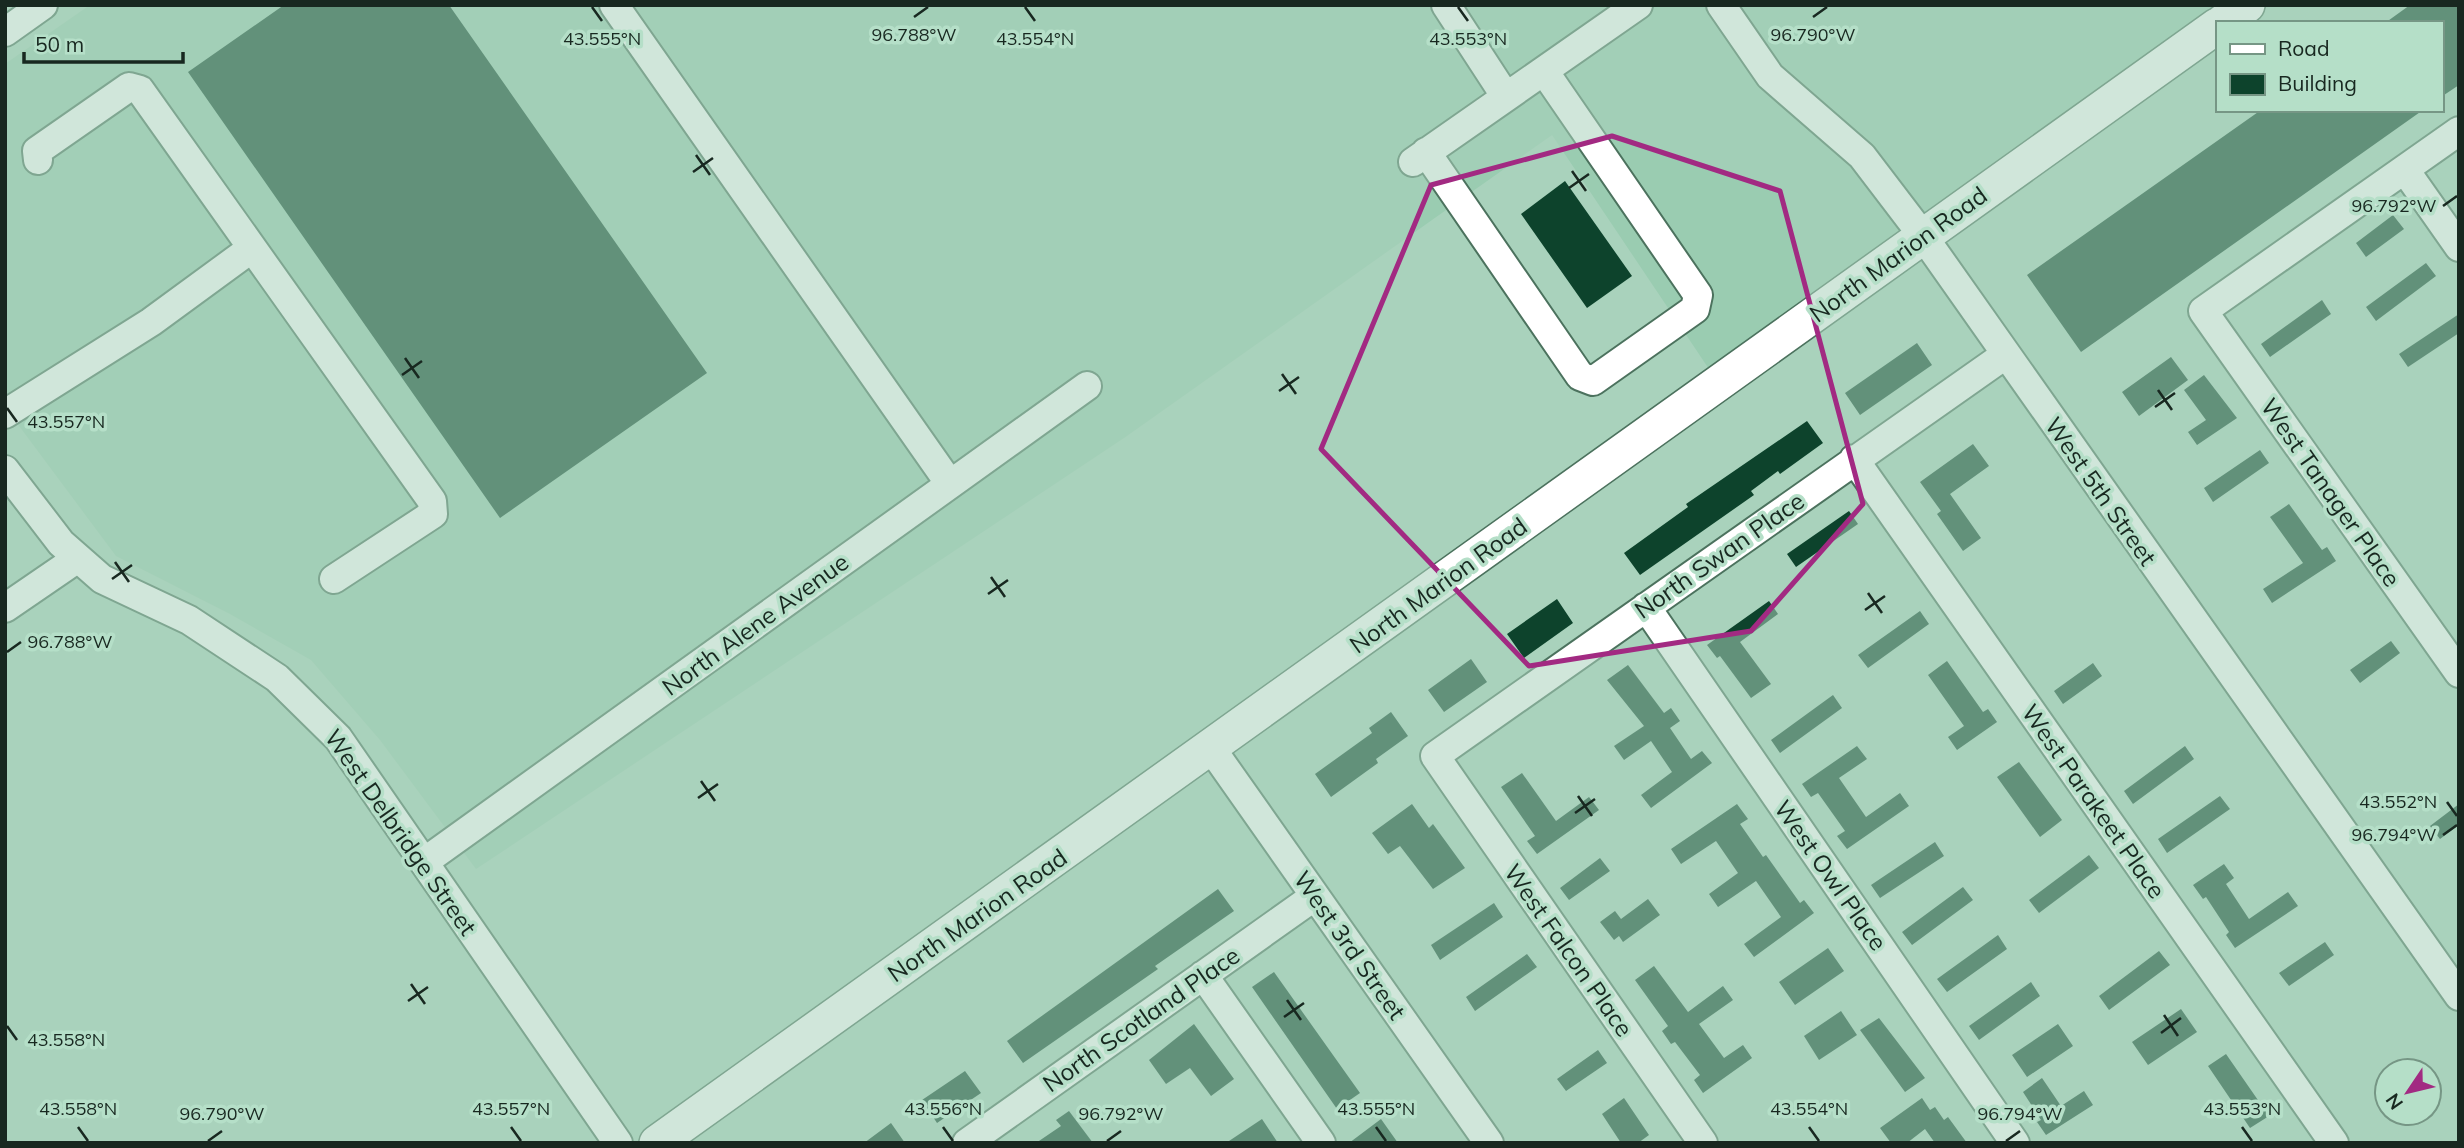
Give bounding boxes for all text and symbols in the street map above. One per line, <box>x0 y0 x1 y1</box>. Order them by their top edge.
scale bar <box>24 21 184 65</box>
legend <box>2216 21 2443 112</box>
text: 96.788°W <box>871 23 957 46</box>
text: 96.790°W <box>1770 23 1856 46</box>
text: 43.555°N <box>563 27 641 50</box>
text: 43.554°N <box>996 27 1074 50</box>
text: 43.553°N <box>1429 27 1507 50</box>
text: 50 m <box>35 31 84 57</box>
text: Road <box>2278 35 2329 61</box>
text: Building <box>2278 70 2357 96</box>
street label: North Marion Road <box>1803 180 1993 328</box>
text: 96.792°W <box>2351 194 2437 217</box>
street label: West Tanager Place <box>2255 392 2407 592</box>
text: 43.557°N <box>27 410 105 433</box>
street label: West 5th Street <box>2039 411 2163 571</box>
street label: North Swan Place <box>1628 485 1810 625</box>
street label: North Marion Road <box>1343 511 1533 659</box>
street label: North Alene Avenue <box>656 546 854 702</box>
text: 96.788°W <box>27 630 113 653</box>
street label: West Parakeet Place <box>2016 698 2172 904</box>
street label: West Delbridge Street <box>318 723 484 941</box>
text: 43.552°N <box>2359 790 2437 813</box>
street label: West Owl Place <box>1768 794 1894 956</box>
text: 96.794°W <box>2351 823 2437 846</box>
street label: North Marion Road <box>882 842 1072 988</box>
street label: West Falcon Place <box>1498 858 1640 1042</box>
street label: West 3rd Street <box>1288 865 1412 1025</box>
street label: North Scotland Place <box>1037 940 1245 1098</box>
text: 43.558°N <box>27 1028 105 1051</box>
north arrow <box>2373 1057 2443 1127</box>
text: N <box>2380 1089 2408 1115</box>
text: 43.558°N <box>39 1097 117 1120</box>
text: 43.557°N <box>472 1097 550 1120</box>
text: 43.556°N <box>904 1097 982 1120</box>
text: 43.555°N <box>1337 1097 1415 1120</box>
text: 43.554°N <box>1770 1097 1848 1120</box>
text: 43.553°N <box>2203 1097 2281 1120</box>
text: 96.790°W <box>179 1102 265 1125</box>
text: 96.792°W <box>1078 1102 1164 1125</box>
text: 96.794°W <box>1977 1102 2063 1125</box>

